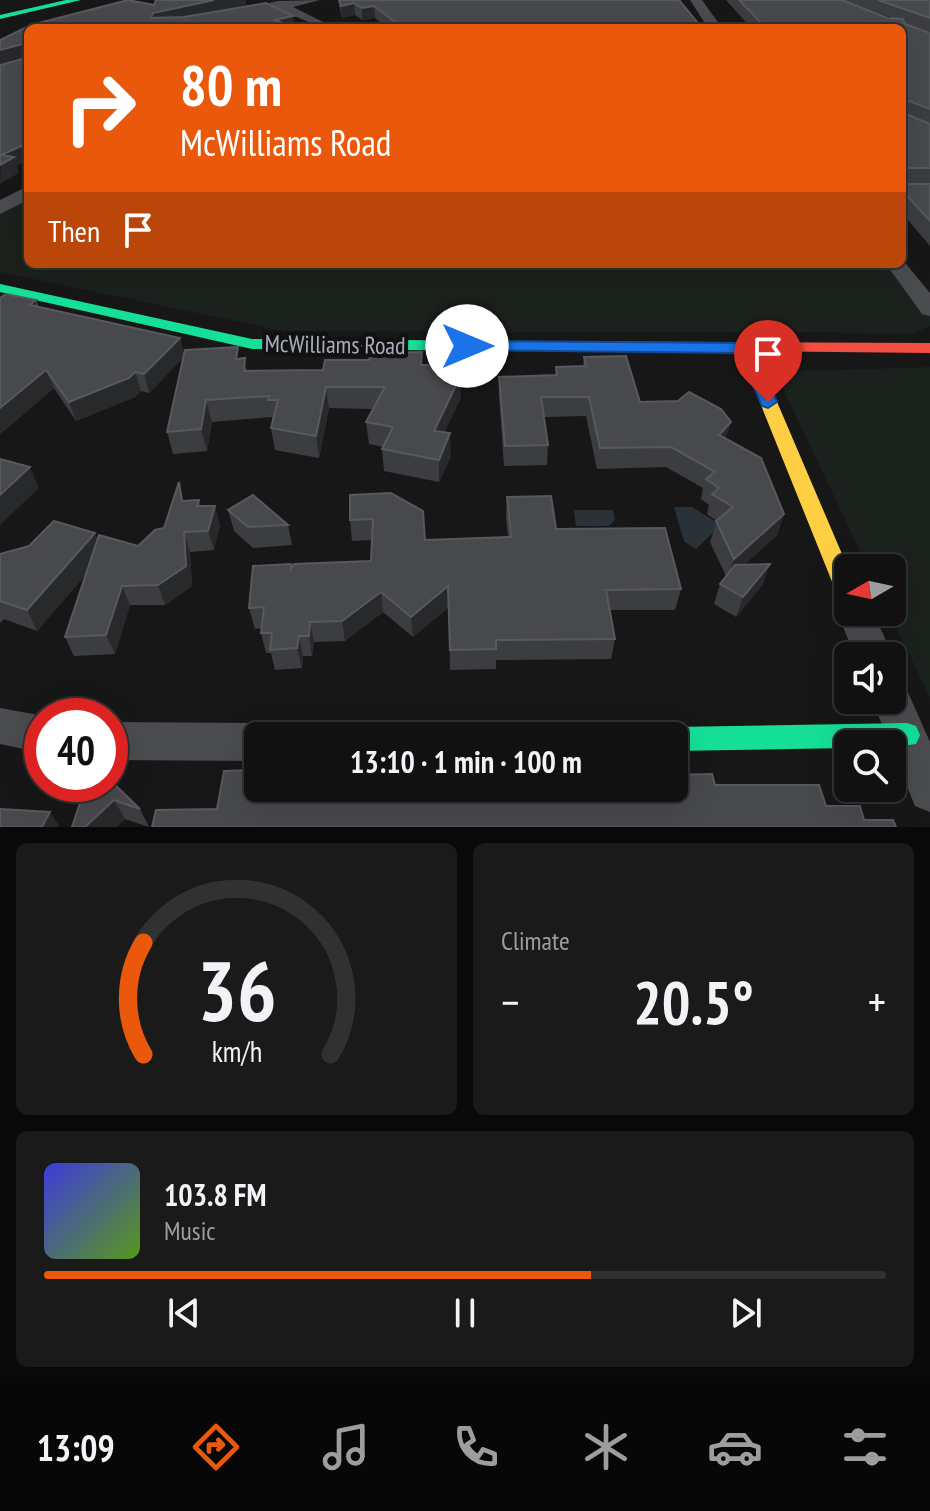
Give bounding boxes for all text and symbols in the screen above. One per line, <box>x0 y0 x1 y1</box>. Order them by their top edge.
text: 80 m <box>180 49 282 121</box>
icon: right <box>48 56 152 160</box>
text: McWilliams Road <box>180 119 391 166</box>
icon: arrive <box>116 208 160 252</box>
text: Then <box>48 211 100 250</box>
position arrow <box>425 304 509 388</box>
pin <box>734 320 802 402</box>
street label: McWilliams Road <box>264 328 406 361</box>
icon: arrive <box>746 332 790 376</box>
north arrow <box>834 554 906 626</box>
map controls <box>834 554 906 802</box>
button: sound <box>834 642 906 714</box>
speed limit sign: 40 <box>24 698 128 802</box>
button: search <box>834 730 906 802</box>
text: 13:10 · 1 min · 100 m <box>350 742 582 781</box>
text: Climate <box>501 924 570 957</box>
text: 36 <box>197 936 276 1044</box>
text: 20.5° <box>633 963 754 1041</box>
text: − <box>501 973 519 1030</box>
text: + <box>868 973 886 1030</box>
text: km/h <box>211 1033 262 1070</box>
text: 103.8 FM <box>164 1175 266 1214</box>
text: Music <box>164 1214 216 1247</box>
icon: previous <box>162 1291 206 1335</box>
icon: pause <box>443 1291 487 1335</box>
icon: next <box>724 1291 768 1335</box>
icon: directions <box>188 1419 244 1475</box>
icon: music <box>318 1419 374 1475</box>
icon: phone <box>448 1419 504 1475</box>
icon: climate <box>578 1419 634 1475</box>
icon: car <box>707 1419 763 1475</box>
icon: filters <box>837 1419 893 1475</box>
text: 13:09 <box>37 1424 115 1471</box>

